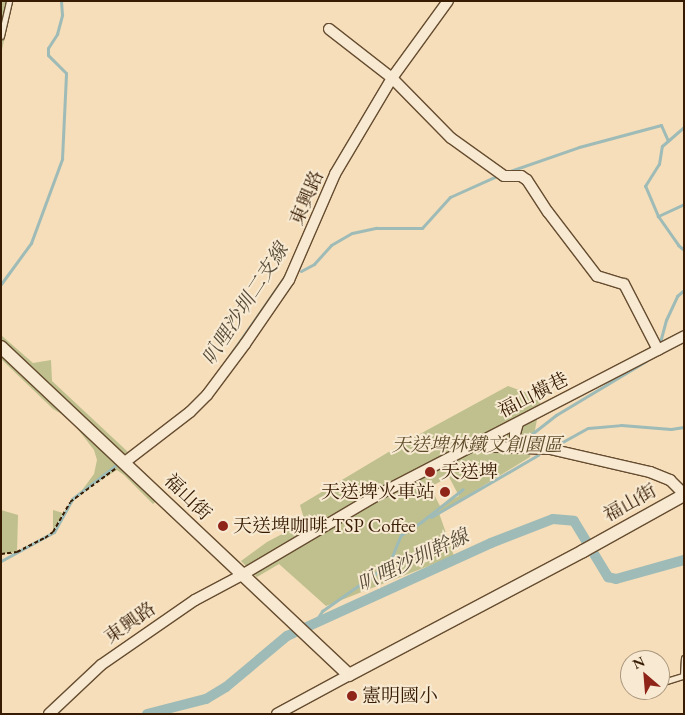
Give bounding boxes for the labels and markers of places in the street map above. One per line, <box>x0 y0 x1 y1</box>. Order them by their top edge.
place label: 天送埤 <box>441 461 498 483</box>
marker: 天送埤 <box>423 465 437 479</box>
place label: 天送埤火車站 <box>321 481 435 503</box>
marker: 天送埤火車站 <box>439 486 451 498</box>
place label: 天送埤咖啡 TSP Coffee <box>233 515 416 537</box>
marker: 天送埤咖啡 TSP Coffee <box>217 520 229 532</box>
place label: 憲明國小 <box>362 685 438 707</box>
marker: 憲明國小 <box>346 690 358 702</box>

